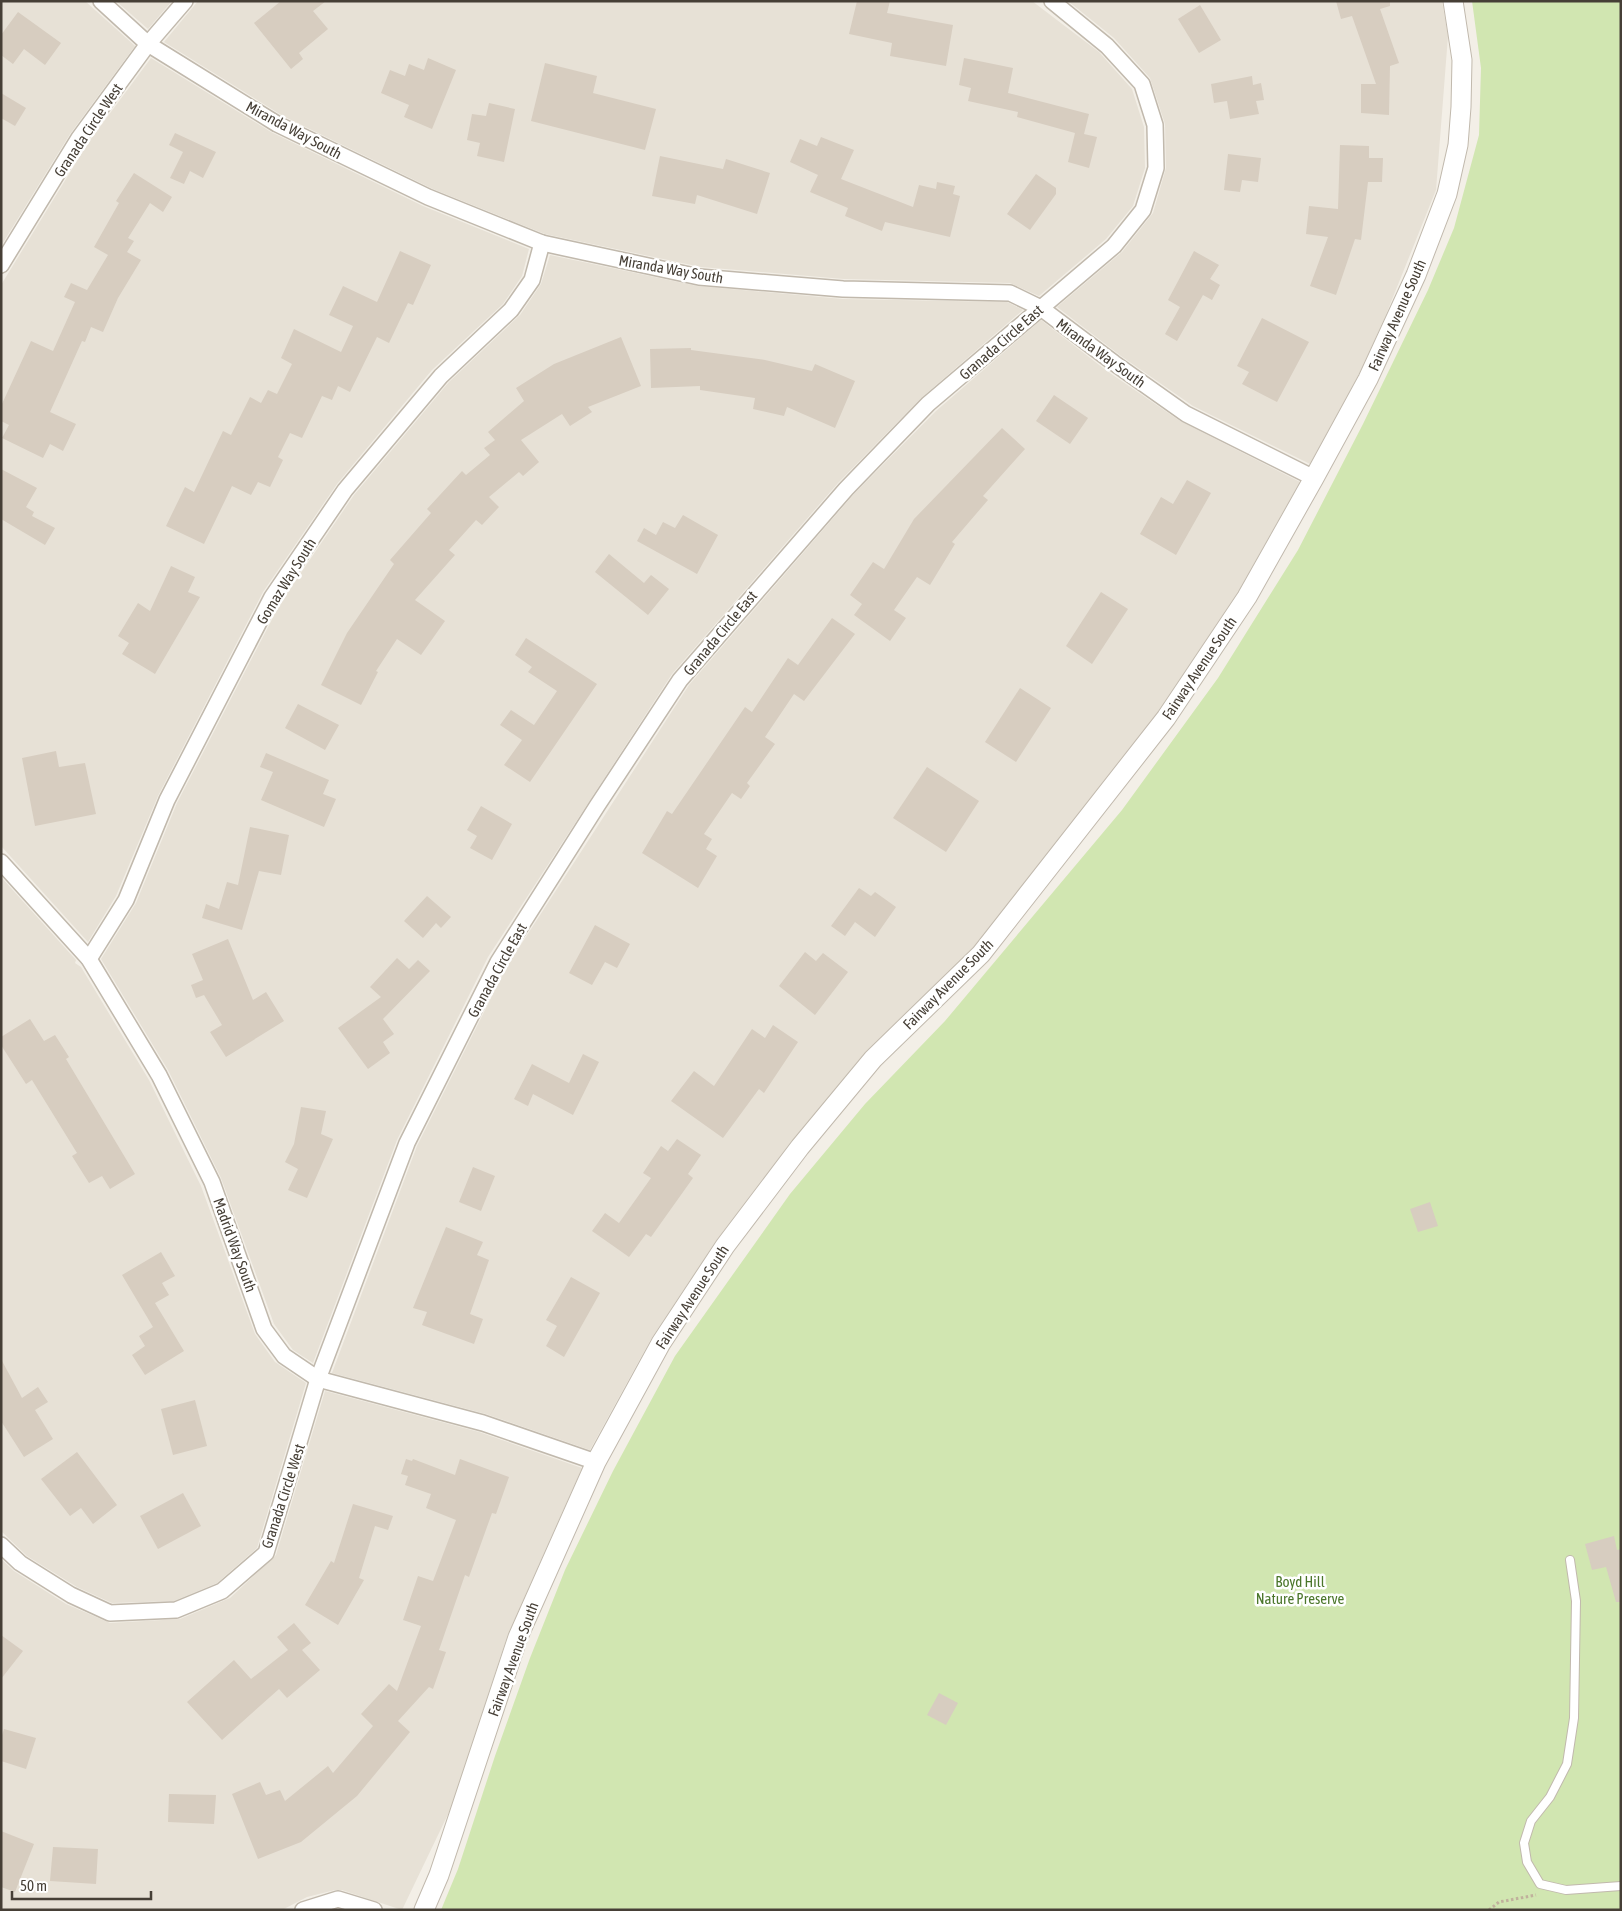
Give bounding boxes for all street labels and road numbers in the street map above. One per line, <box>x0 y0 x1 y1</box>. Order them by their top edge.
street label: Granada Circle West <box>50 80 126 180</box>
street label: Miranda Way South <box>243 98 345 162</box>
street label: Miranda Way South <box>617 251 725 287</box>
street label: Fairway Avenue South <box>1365 257 1429 373</box>
street label: Granada Circle East <box>956 301 1046 383</box>
street label: Miranda Way South <box>1053 315 1149 391</box>
street label: Gomaz Way South <box>253 535 319 627</box>
street label: Granada Circle East <box>680 587 760 679</box>
street label: Fairway Avenue South <box>1158 613 1240 723</box>
street label: Granada Circle East <box>464 920 530 1020</box>
street label: Fairway Avenue South <box>899 935 997 1033</box>
street label: Madrid Way South <box>210 1196 260 1294</box>
street label: Fairway Avenue South <box>652 1242 732 1352</box>
street label: Granada Circle West <box>258 1441 308 1551</box>
street label: Fairway Avenue South <box>484 1600 542 1718</box>

